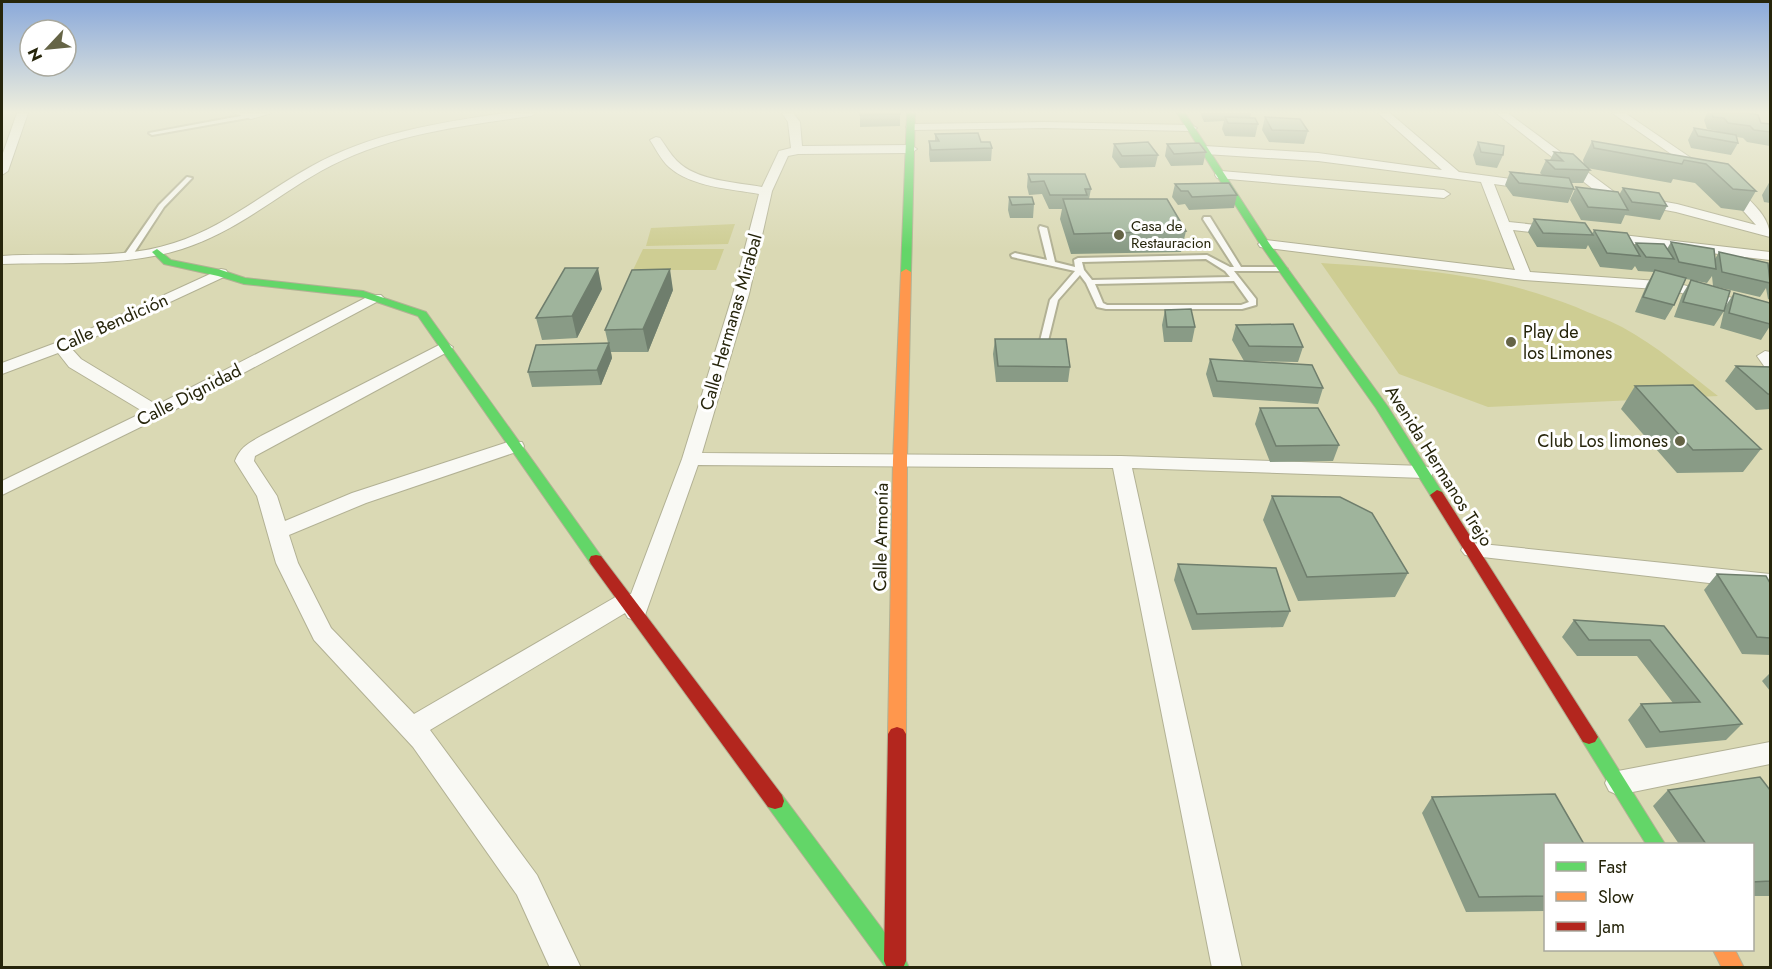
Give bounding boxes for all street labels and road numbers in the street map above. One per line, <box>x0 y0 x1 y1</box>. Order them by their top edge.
street label: Calle Hermanas Mirabal <box>693 231 769 413</box>
street label: Calle Bendición <box>52 287 172 359</box>
street label: Calle Dignidad <box>132 357 246 433</box>
street label: Avenida Hermanos Trejo <box>1379 380 1499 552</box>
street label: Calle Armonía <box>867 482 895 592</box>

